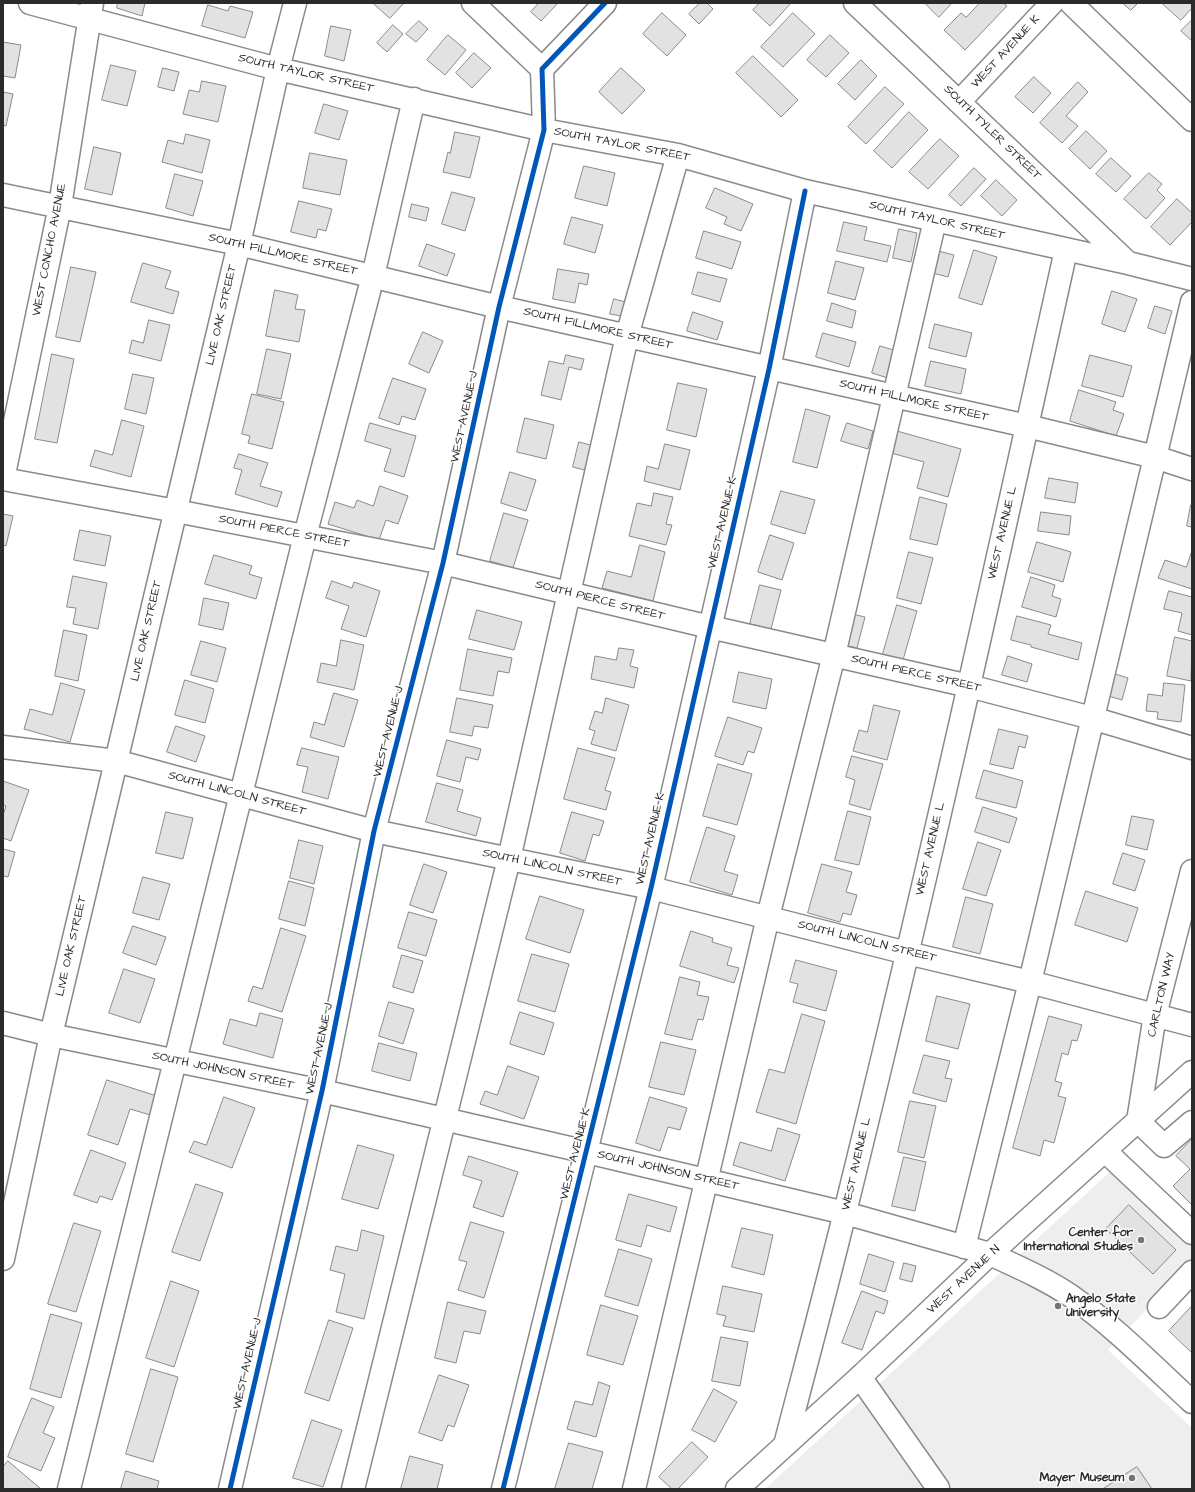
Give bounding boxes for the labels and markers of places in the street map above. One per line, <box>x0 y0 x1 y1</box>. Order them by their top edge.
place label: Center for International Studies <box>1024 1226 1133 1254</box>
marker: Center for International Studies <box>1136 1235 1146 1245</box>
place label: Angelo State University <box>1066 1292 1136 1320</box>
marker: Angelo State University <box>1053 1301 1063 1311</box>
place label: Mayer Museum <box>1039 1471 1124 1485</box>
marker: Mayer Museum <box>1127 1473 1137 1483</box>

